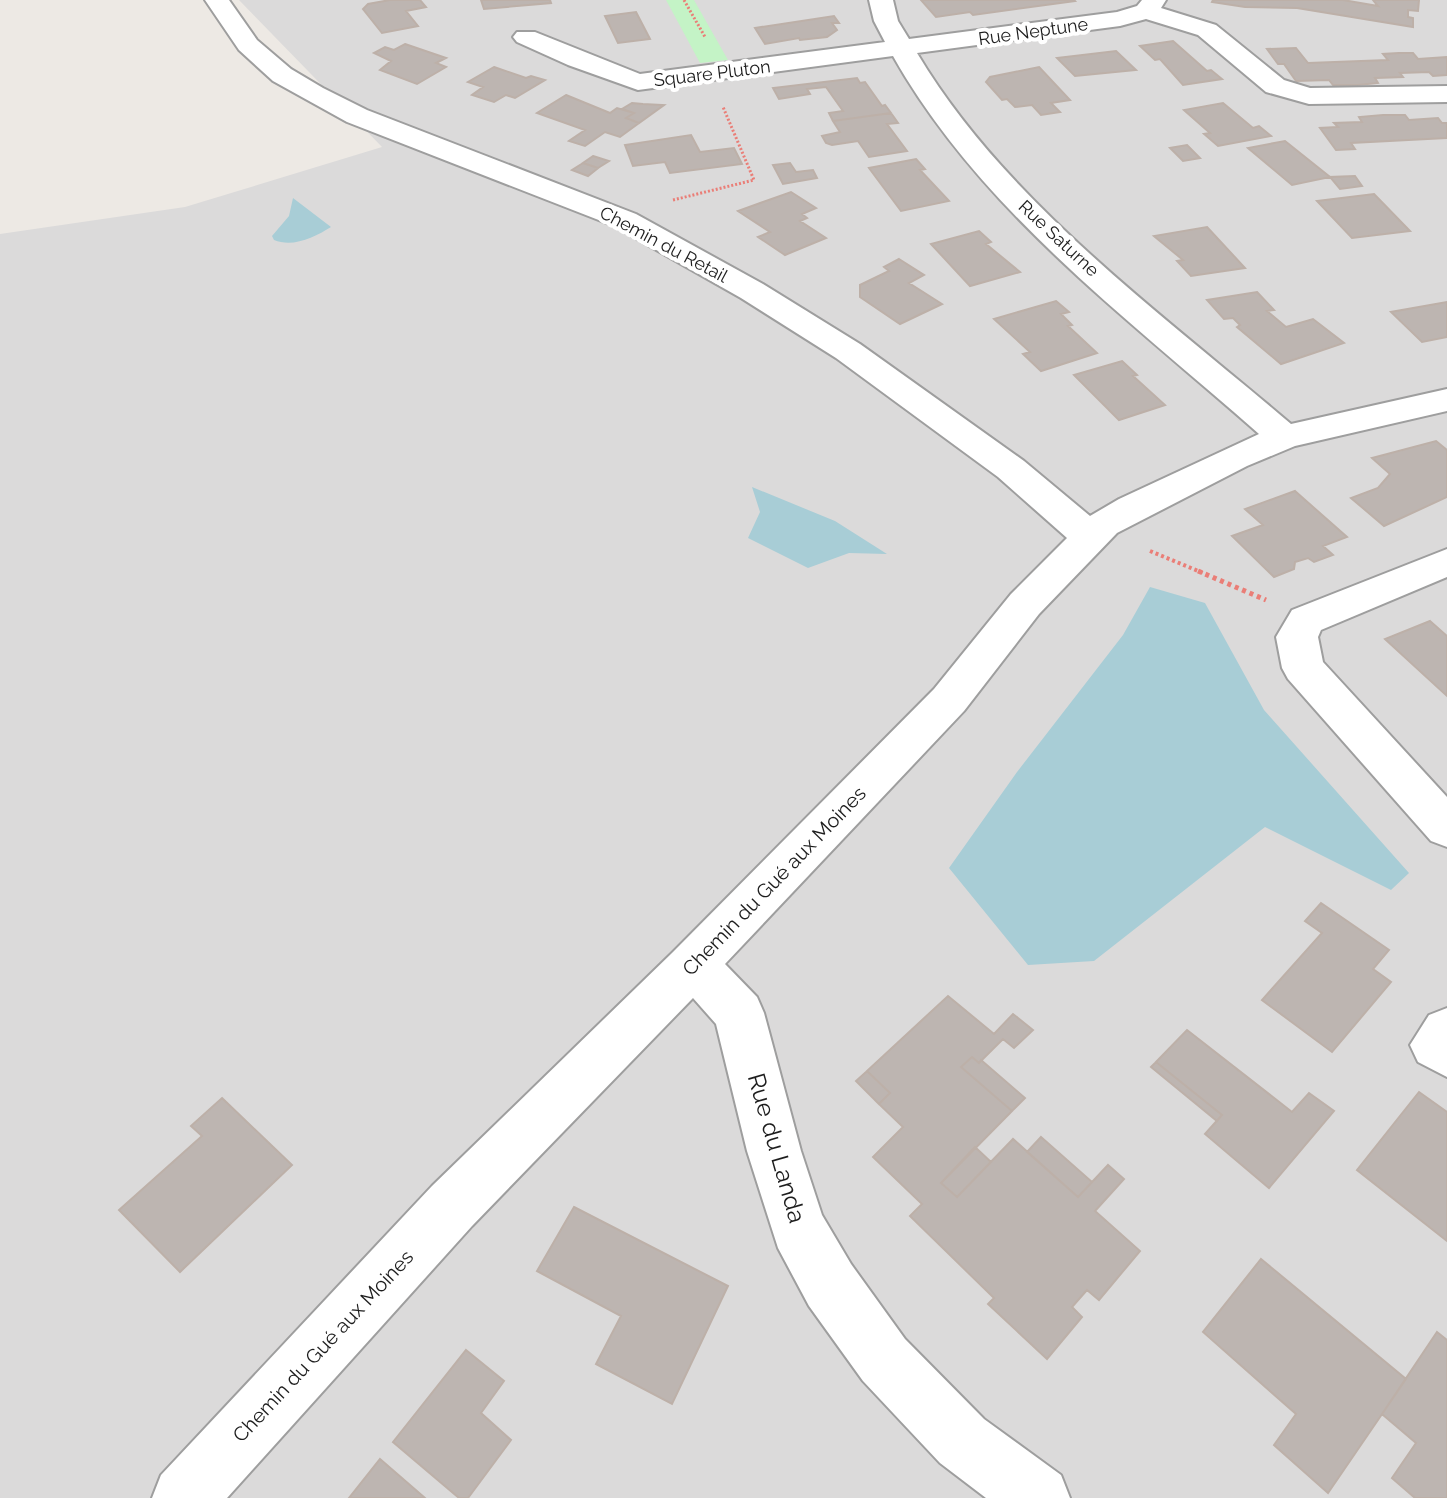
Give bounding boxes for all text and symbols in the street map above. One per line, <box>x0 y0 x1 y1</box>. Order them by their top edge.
street label: Rue Neptune <box>977 13 1090 49</box>
street label: Square Pluton <box>652 55 772 91</box>
street label: Rue Saturne <box>1014 195 1104 281</box>
street label: Chemin du Retail <box>596 201 732 287</box>
street label: Chemin du Gué aux Moines <box>677 781 871 981</box>
street label: Rue du Landa <box>742 1070 812 1226</box>
street label: Chemin du Gué aux Moines <box>228 1245 418 1447</box>

